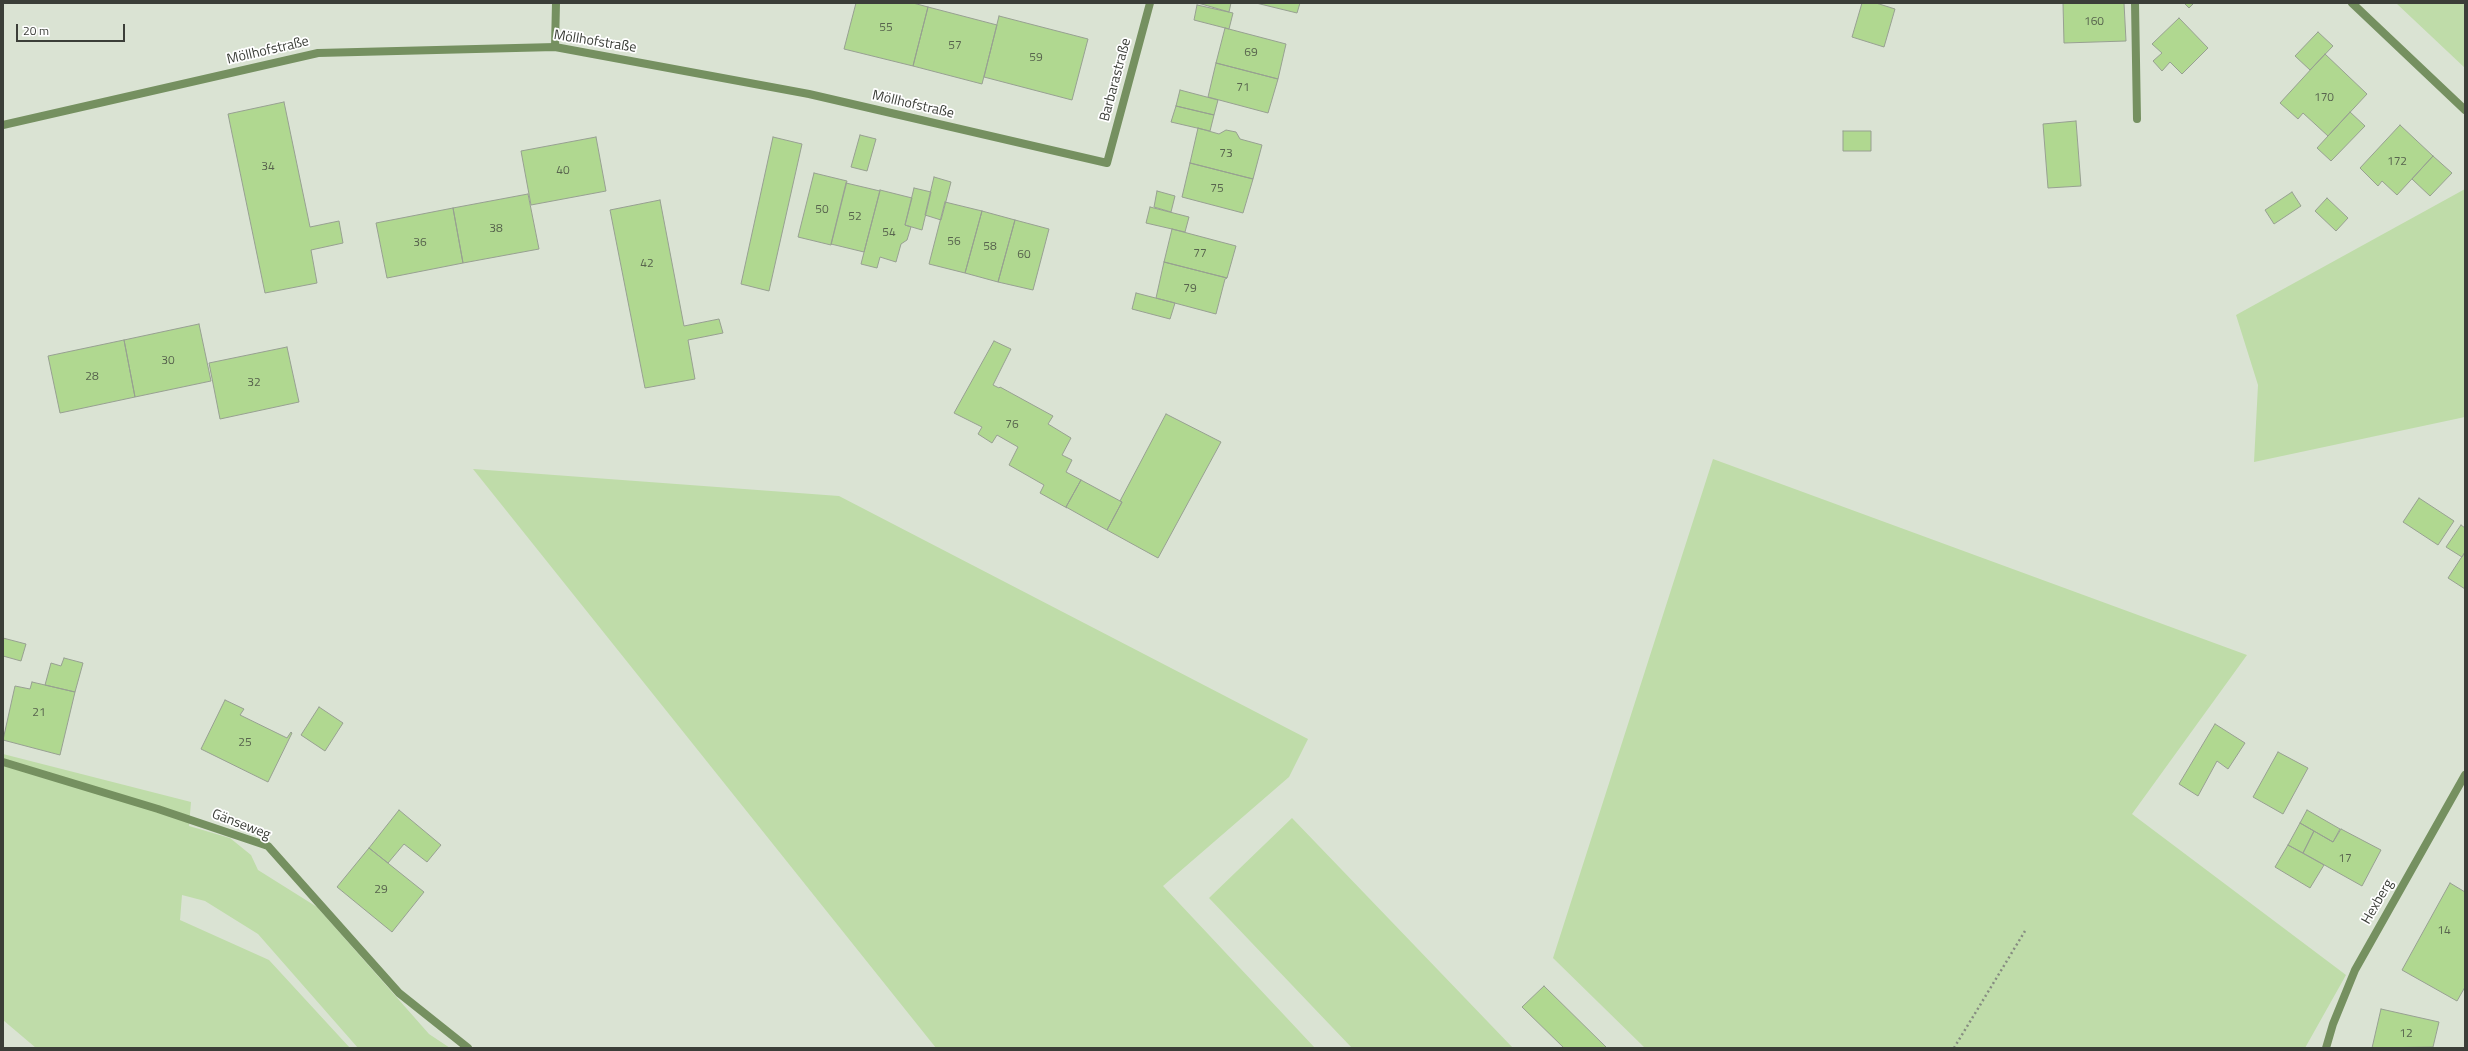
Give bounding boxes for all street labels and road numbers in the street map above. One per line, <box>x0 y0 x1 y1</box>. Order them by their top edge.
street label: Möllhofstraße <box>552 27 638 57</box>
street label: Möllhofstraße <box>225 33 311 69</box>
street label: Barbarastraße <box>1097 37 1135 123</box>
street label: Möllhofstraße <box>870 87 956 123</box>
street label: Gänseweg <box>209 806 273 844</box>
street label: Hexberg <box>2358 877 2398 927</box>

